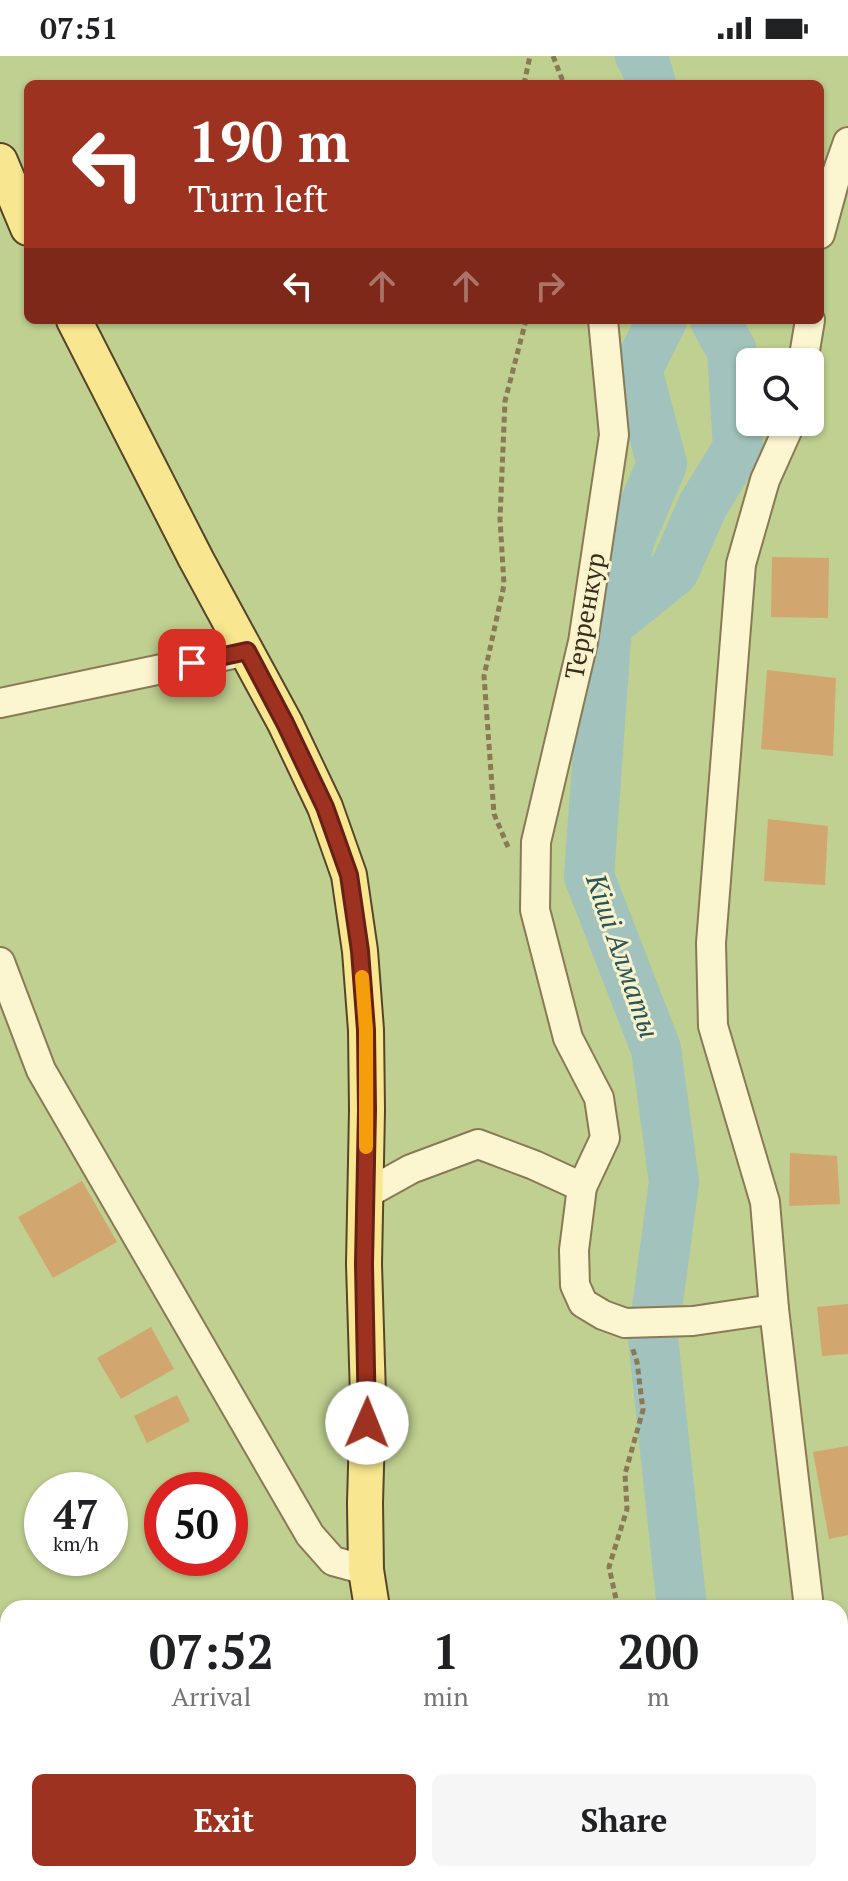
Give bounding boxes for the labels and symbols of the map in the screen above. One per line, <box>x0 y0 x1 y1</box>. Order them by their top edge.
street label: Терренкур <box>556 550 612 682</box>
pin <box>158 629 226 697</box>
water label: Кіші Алматы <box>578 868 669 1043</box>
position arrow <box>325 1381 409 1465</box>
speed limit sign: 50 <box>144 1472 248 1576</box>

